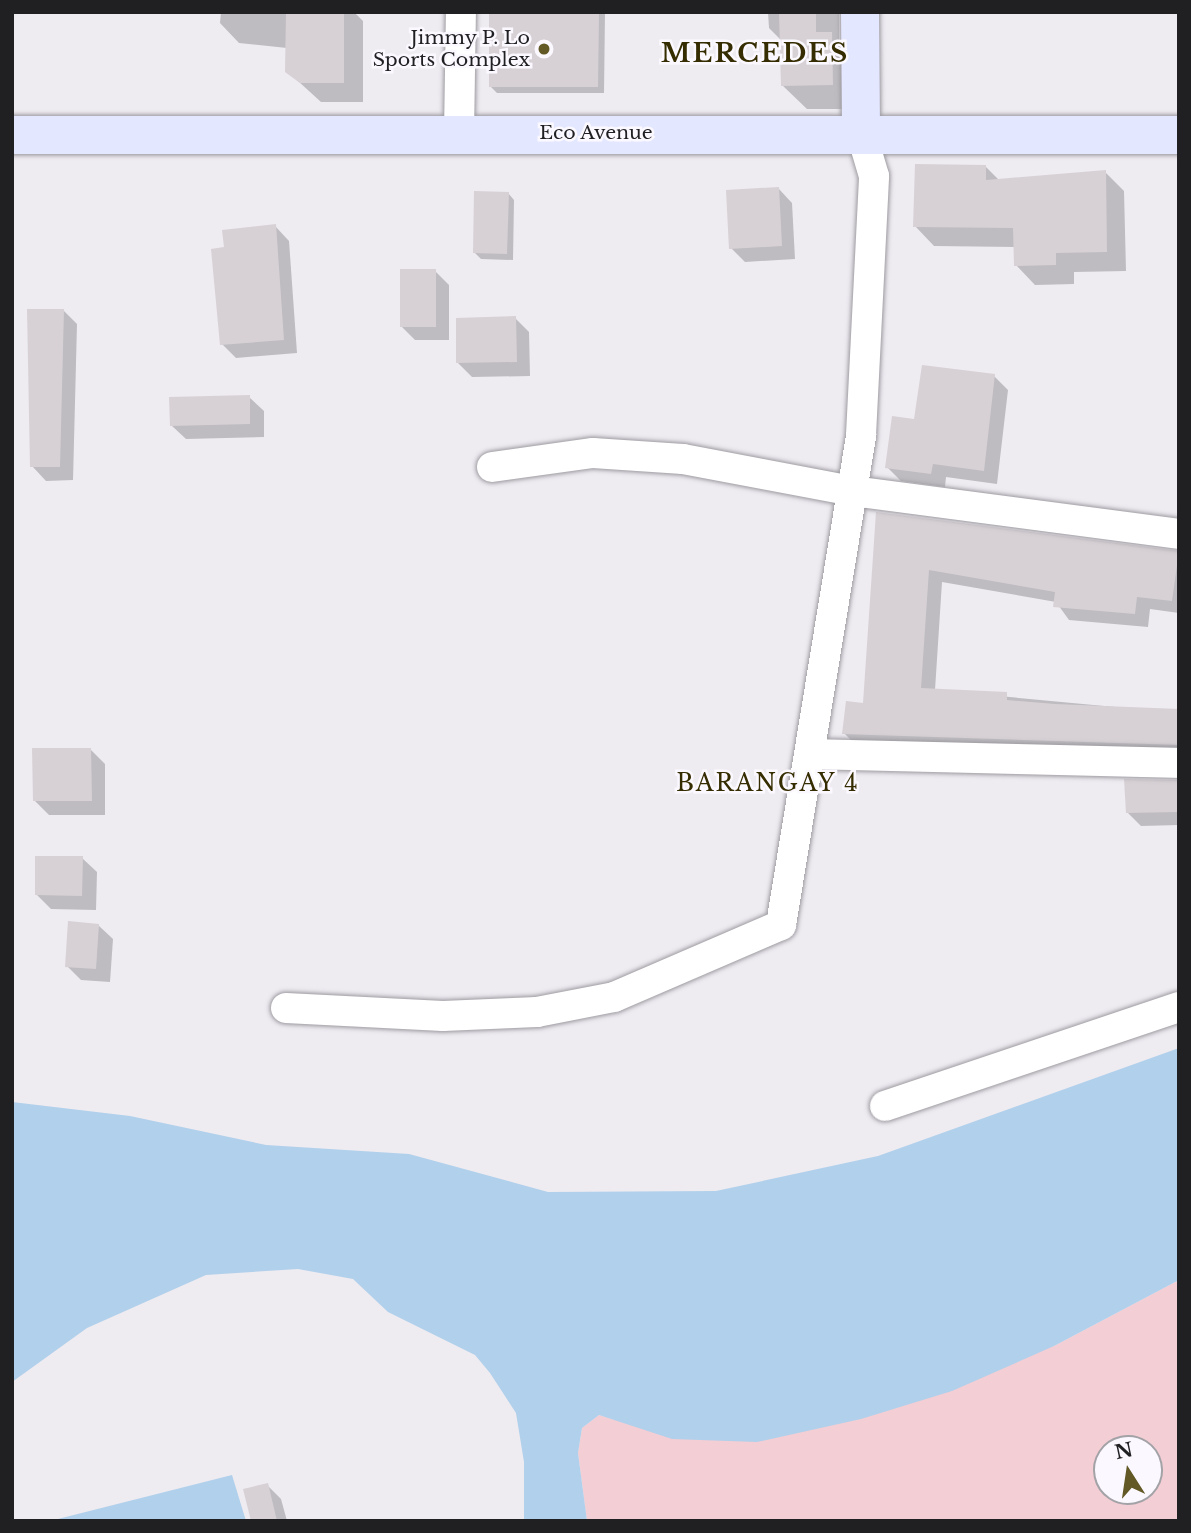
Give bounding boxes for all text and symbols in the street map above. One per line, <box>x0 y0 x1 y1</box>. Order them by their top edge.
place label: Jimmy P. Lo Sports Complex <box>373 27 530 71</box>
district label: MERCEDES <box>662 38 848 70</box>
marker: Jimmy P. Lo Sports Complex <box>536 41 552 57</box>
street label: Eco Avenue <box>539 122 653 144</box>
district label: BARANGAY 4 <box>677 769 859 797</box>
north arrow <box>1093 1435 1163 1505</box>
text: N <box>1113 1438 1135 1464</box>

